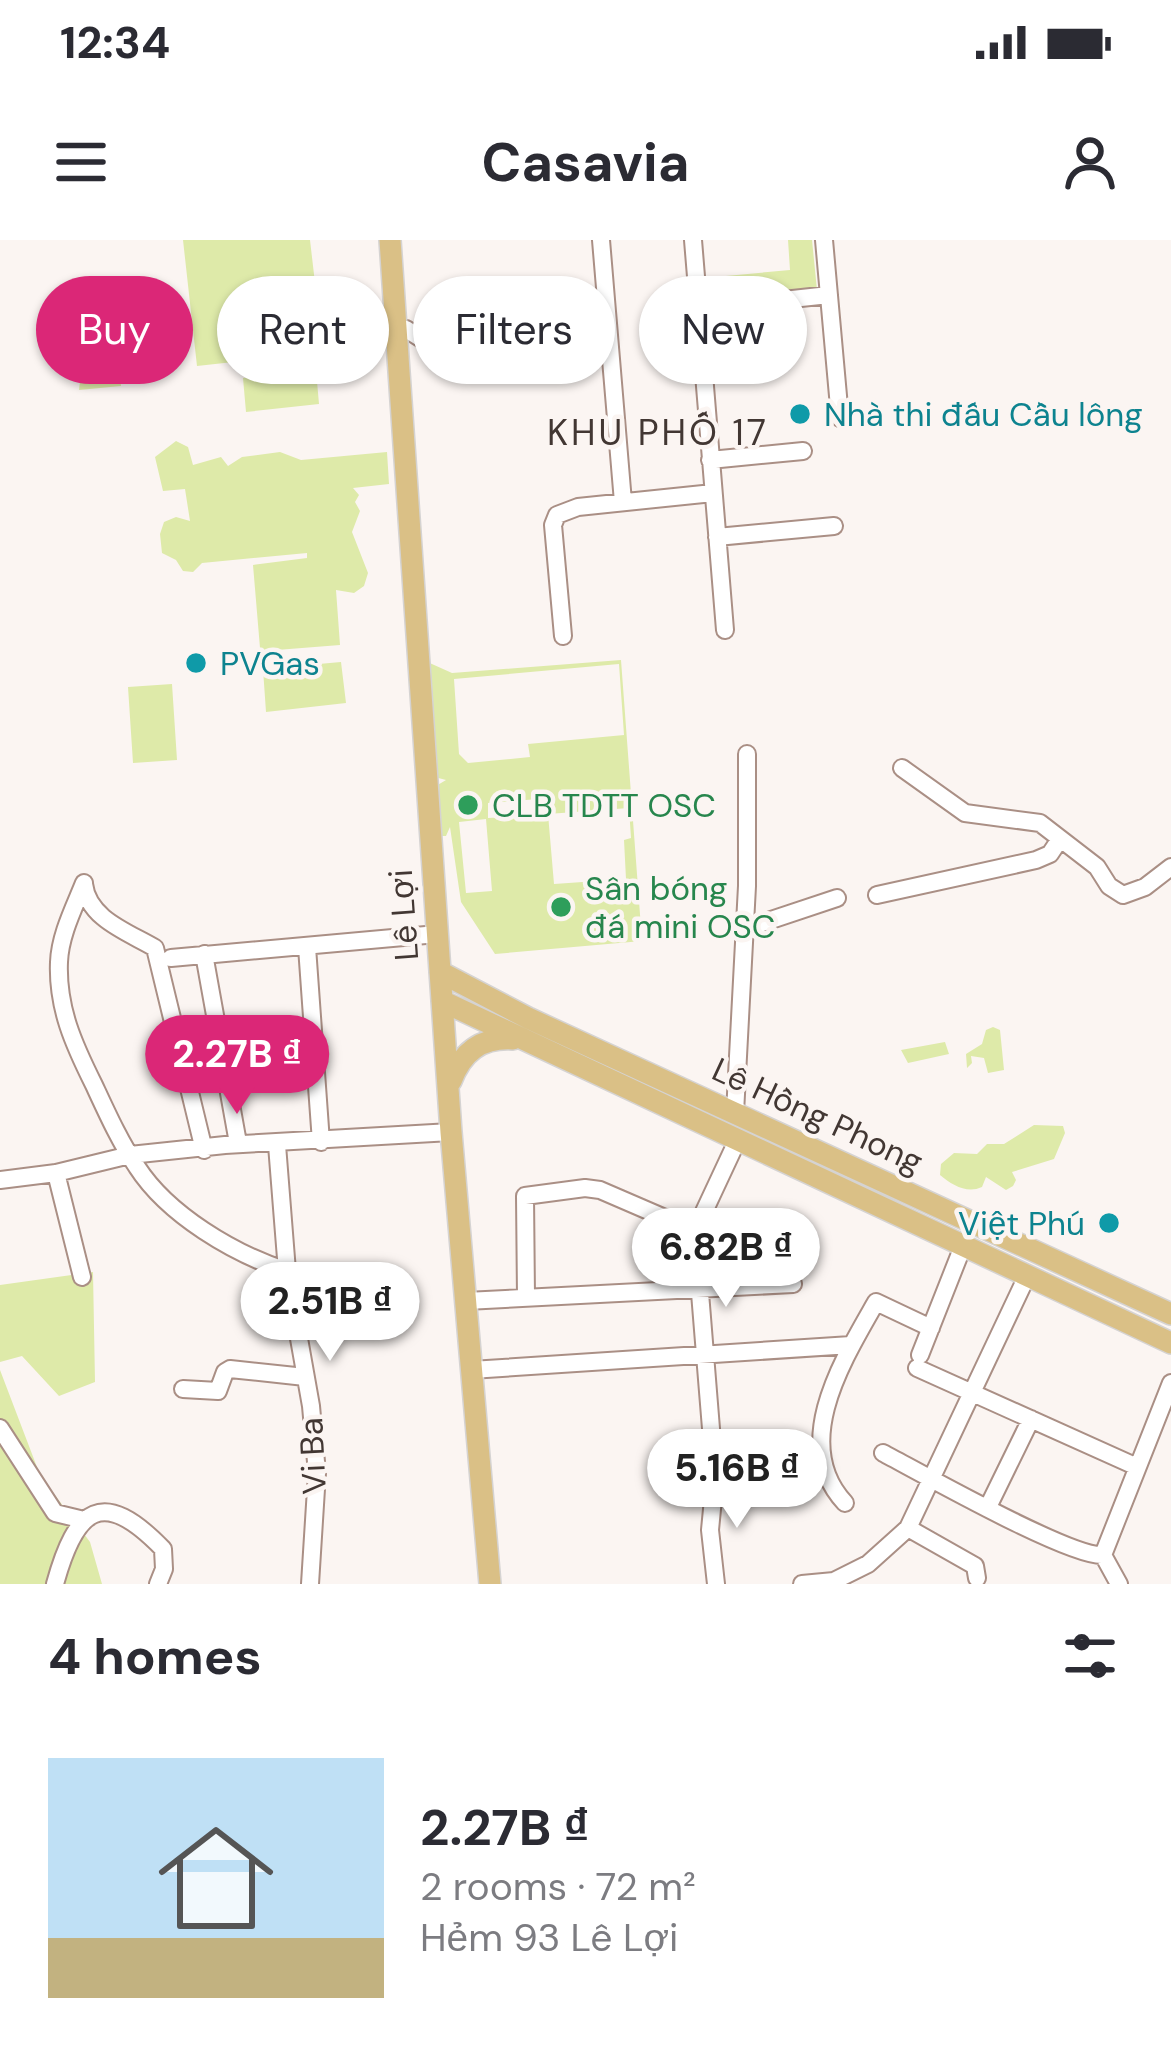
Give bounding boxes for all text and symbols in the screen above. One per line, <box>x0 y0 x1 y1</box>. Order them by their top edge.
text: 12:34 <box>60 13 170 72</box>
text: Casavia <box>481 127 690 198</box>
icon: menu <box>48 129 114 195</box>
icon: person <box>1057 129 1123 195</box>
chip: Buy <box>36 276 193 384</box>
chip: Rent <box>217 276 389 384</box>
chip: Filters <box>413 276 615 384</box>
chip: New <box>639 276 807 384</box>
place label: Nhà thi đấu Cầu lông <box>824 393 1143 436</box>
marker: Nhà thi đấu Cầu lông <box>787 401 813 427</box>
district label: KHU PHỐ 17 <box>547 409 769 456</box>
place label: PVGas <box>220 642 320 685</box>
marker: PVGas <box>183 650 209 676</box>
place label: CLB TDTT OSC <box>492 784 716 827</box>
marker: CLB TDTT OSC <box>455 792 481 818</box>
place label: Sân bóng đá mini OSC <box>585 867 775 948</box>
street label: Lê Lợi <box>379 868 428 962</box>
marker: Sân bóng đá mini OSC <box>548 894 574 920</box>
pin: 2.27B ₫ <box>126 1015 348 1117</box>
text: 2.27B ₫ <box>172 1028 302 1079</box>
street label: Lê Hồng Phong <box>706 1048 930 1183</box>
place label: Việt Phú <box>958 1202 1085 1245</box>
pin: 6.82B ₫ <box>615 1208 837 1310</box>
marker: Việt Phú <box>1096 1210 1122 1236</box>
text: 6.82B ₫ <box>659 1221 793 1272</box>
pin: 2.51B ₫ <box>219 1262 441 1364</box>
text: 2.51B ₫ <box>268 1275 392 1326</box>
street label: Vi Ba <box>289 1417 336 1495</box>
pin: 5.16B ₫ <box>626 1429 848 1531</box>
text: 5.16B ₫ <box>674 1442 800 1493</box>
text: 4 homes <box>48 1623 262 1690</box>
icon: filters <box>1057 1623 1123 1689</box>
text: 2.27B ₫ <box>420 1794 589 1861</box>
icon: home <box>144 1806 288 1950</box>
text: 2 rooms · 72 m² <box>420 1861 696 1912</box>
text: Hẻm 93 Lê Lợi <box>420 1912 678 1963</box>

